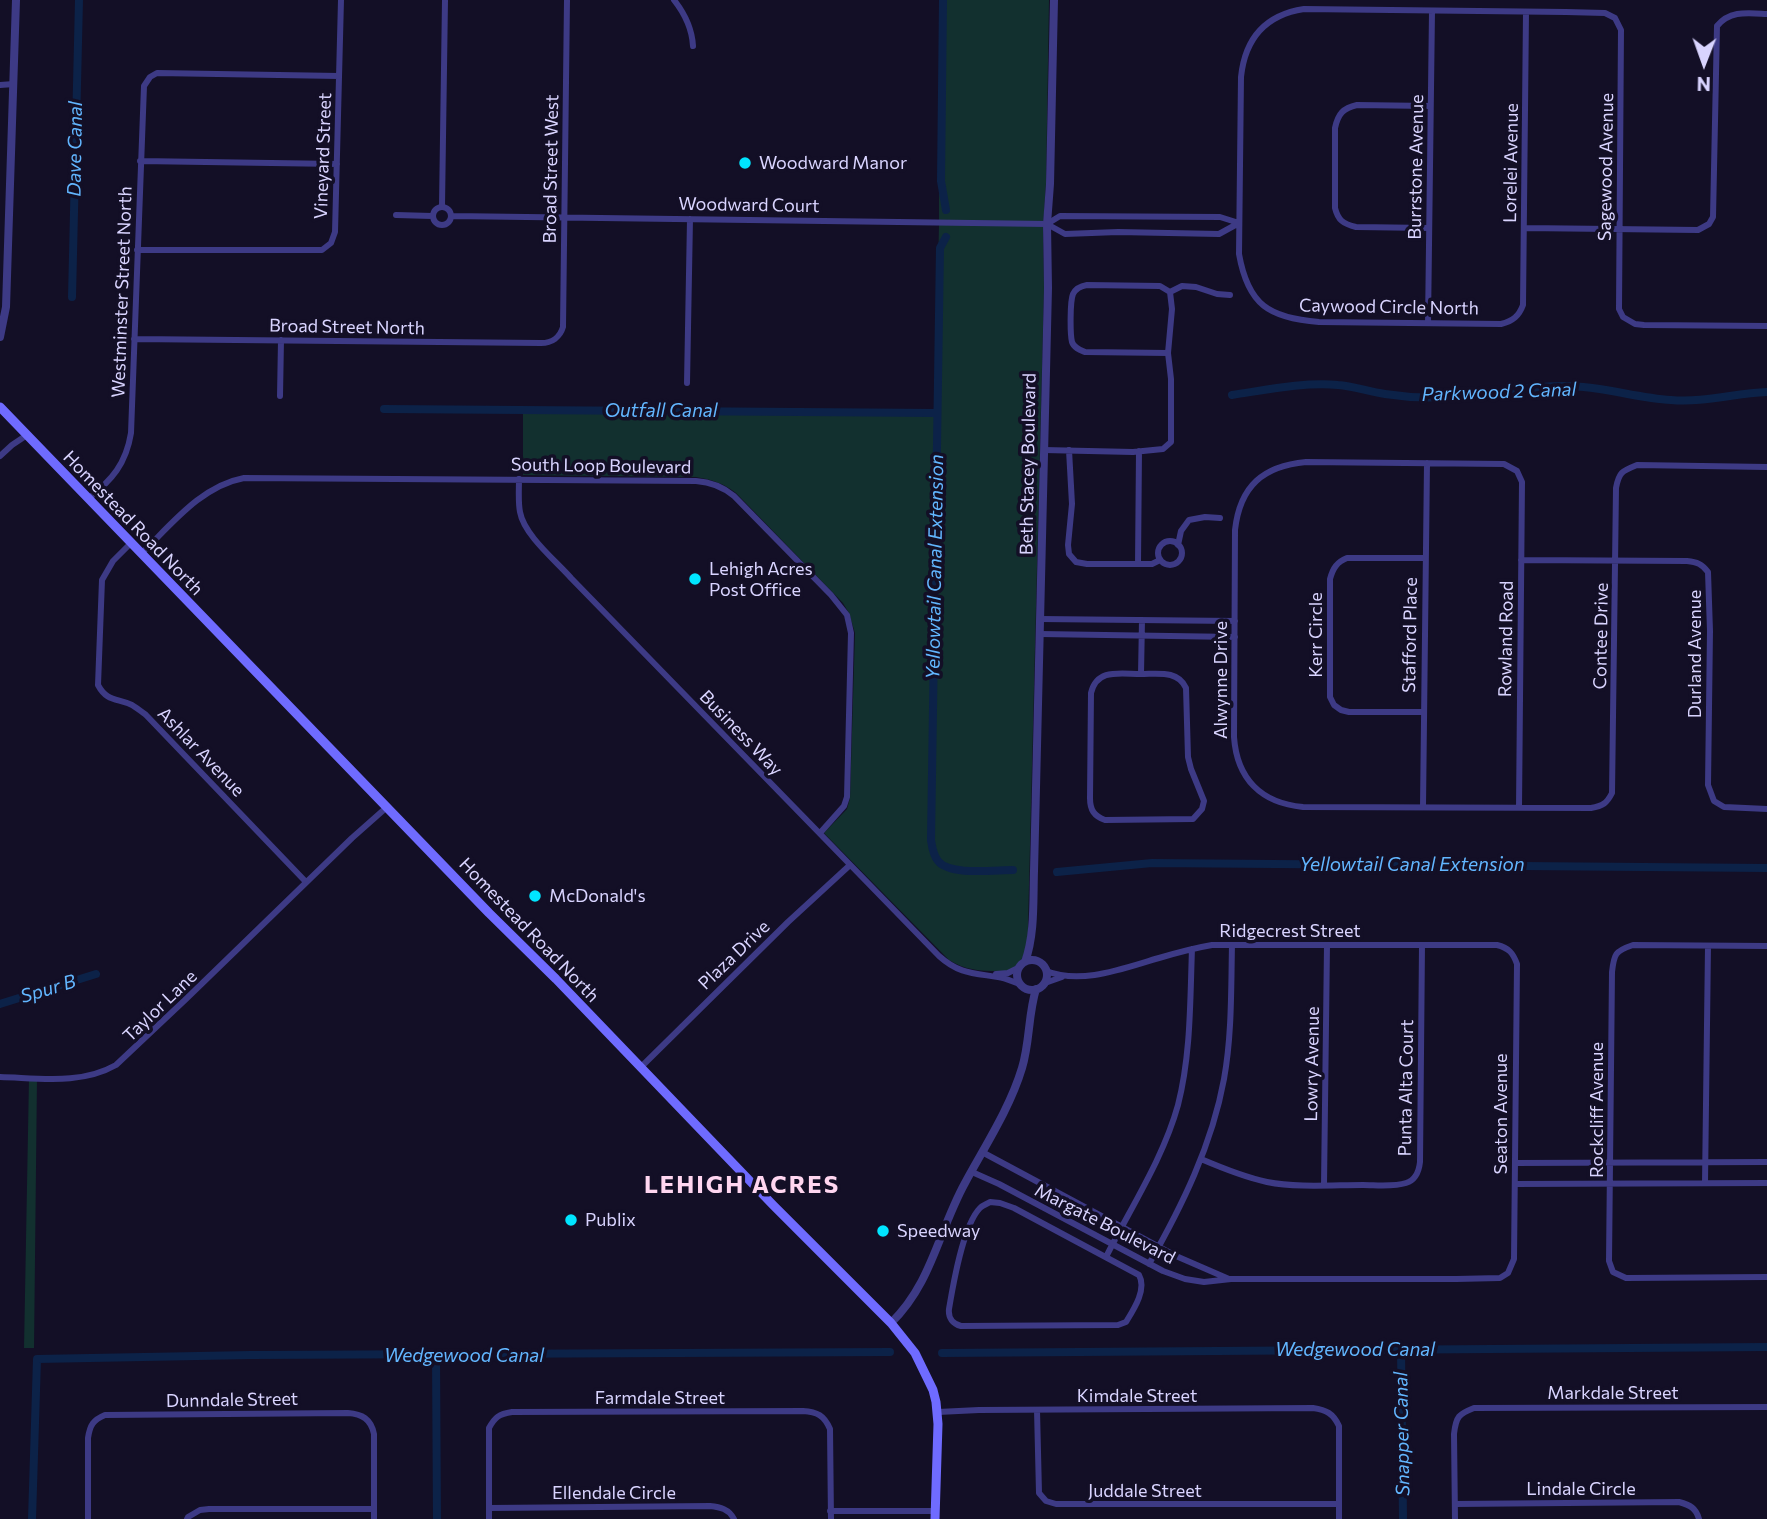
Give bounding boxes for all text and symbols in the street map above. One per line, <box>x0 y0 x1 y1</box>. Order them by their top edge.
north arrow <box>1669 28 1739 98</box>
text: N <box>1696 73 1711 96</box>
street label: Vineyard Street <box>310 92 336 220</box>
street label: Sagewood Avenue <box>1594 93 1618 241</box>
street label: Broad Street West <box>539 94 563 244</box>
street label: Burrstone Avenue <box>1404 94 1428 240</box>
water label: Dave Canal <box>63 101 87 197</box>
street label: Lorelei Avenue <box>1499 103 1523 223</box>
place label: Woodward Manor <box>759 152 907 174</box>
marker: Woodward Manor <box>737 155 753 171</box>
street label: Westminster Street North <box>108 186 136 398</box>
street label: Woodward Court <box>678 193 820 217</box>
street label: Caywood Circle North <box>1299 295 1479 319</box>
street label: Broad Street North <box>269 315 425 339</box>
street label: Beth Stacey Boulevard <box>1016 373 1040 555</box>
water label: Parkwood 2 Canal <box>1421 378 1577 406</box>
water label: Outfall Canal <box>604 400 718 422</box>
street label: Homestead Road North <box>58 446 208 600</box>
street label: South Loop Boulevard <box>511 454 691 478</box>
water label: Yellowtail Canal Extension <box>922 454 948 680</box>
place label: Lehigh Acres Post Office <box>709 558 813 600</box>
marker: Lehigh Acres Post Office <box>687 571 703 587</box>
street label: Stafford Place <box>1398 577 1422 693</box>
street label: Rowland Road <box>1494 581 1518 697</box>
street label: Contee Drive <box>1589 583 1613 689</box>
street label: Durland Avenue <box>1684 590 1706 718</box>
street label: Kerr Circle <box>1305 592 1327 678</box>
street label: Alwynne Drive <box>1210 621 1232 739</box>
street label: Business Way <box>695 686 787 780</box>
street label: Ashlar Avenue <box>153 703 249 801</box>
street label: Homestead Road North <box>454 853 604 1007</box>
water label: Yellowtail Canal Extension <box>1299 854 1525 876</box>
place label: McDonald's <box>549 885 646 907</box>
marker: McDonald's <box>527 888 543 904</box>
street label: Plaza Drive <box>694 916 774 994</box>
street label: Ridgecrest Street <box>1219 920 1361 942</box>
street label: Taylor Lane <box>119 966 201 1046</box>
water label: Spur B <box>18 970 78 1008</box>
street label: Lowry Avenue <box>1300 1006 1324 1122</box>
street label: Punta Alta Court <box>1394 1019 1418 1157</box>
street label: Rockcliff Avenue <box>1586 1042 1608 1178</box>
street label: Seaton Avenue <box>1490 1053 1512 1175</box>
district label: LEHIGH ACRES <box>645 1171 839 1199</box>
street label: Margate Boulevard <box>1031 1179 1179 1269</box>
place label: Publix <box>585 1209 636 1231</box>
marker: Publix <box>563 1212 579 1228</box>
place label: Speedway <box>897 1220 980 1242</box>
marker: Speedway <box>875 1223 891 1239</box>
water label: Wedgewood Canal <box>1275 1339 1435 1361</box>
water label: Wedgewood Canal <box>384 1345 544 1367</box>
water label: Snapper Canal <box>1390 1372 1414 1496</box>
street label: Markdale Street <box>1547 1382 1679 1404</box>
street label: Kimdale Street <box>1077 1385 1197 1407</box>
street label: Farmdale Street <box>595 1387 725 1409</box>
street label: Dunndale Street <box>166 1388 298 1412</box>
street label: Lindale Circle <box>1526 1478 1636 1500</box>
street label: Juddale Street <box>1088 1480 1202 1502</box>
street label: Ellendale Circle <box>552 1482 676 1504</box>

